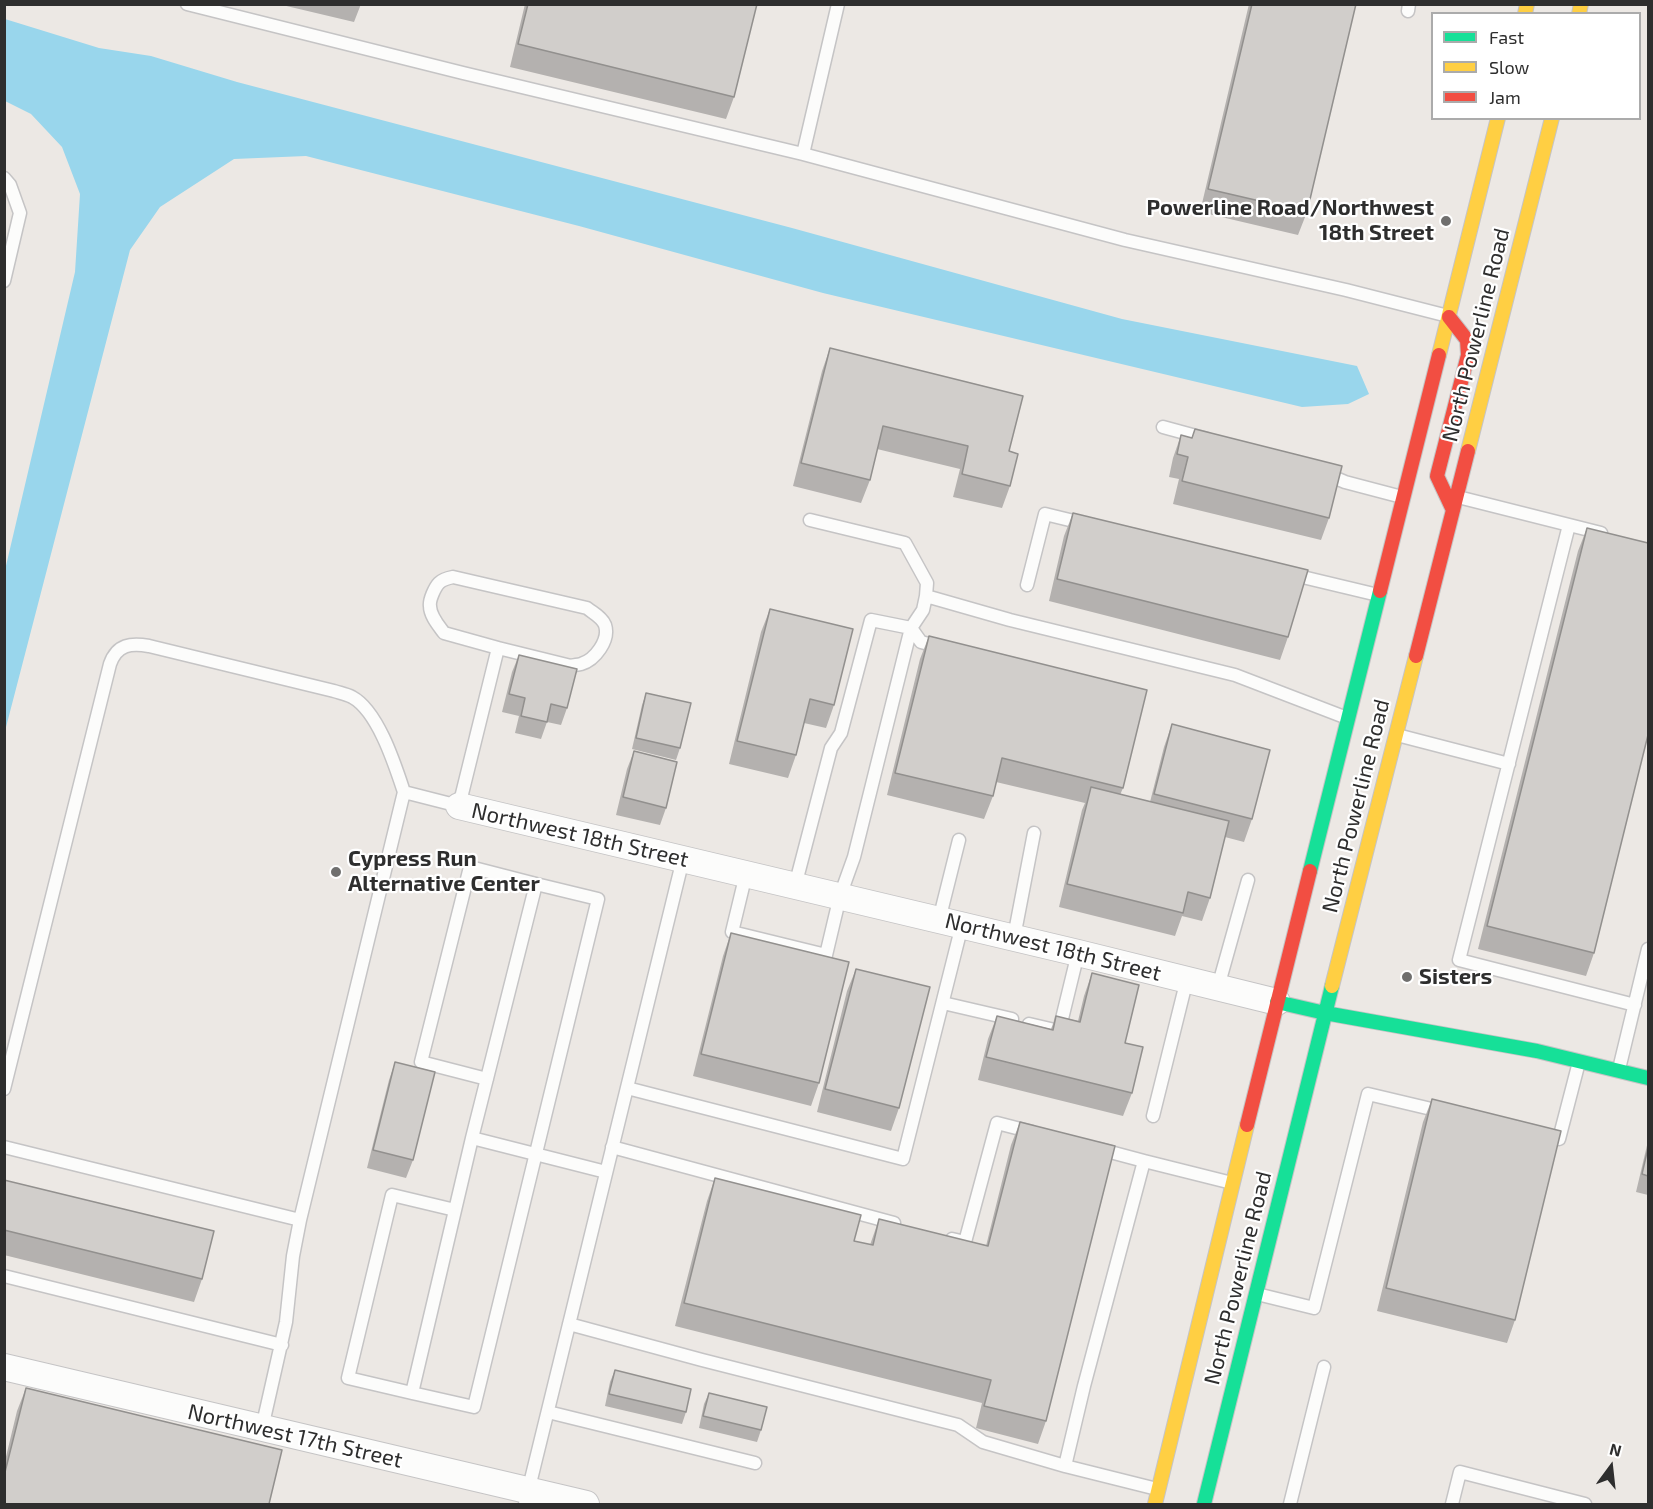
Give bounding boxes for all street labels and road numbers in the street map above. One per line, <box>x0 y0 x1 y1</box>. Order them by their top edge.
street label: North Powerline Road <box>1437 226 1515 444</box>
street label: North Powerline Road <box>1317 697 1395 915</box>
street label: Northwest 18th Street <box>469 797 691 873</box>
street label: Northwest 18th Street <box>942 907 1164 987</box>
street label: North Powerline Road <box>1199 1169 1277 1387</box>
street label: Northwest 17th Street <box>185 1398 405 1474</box>

